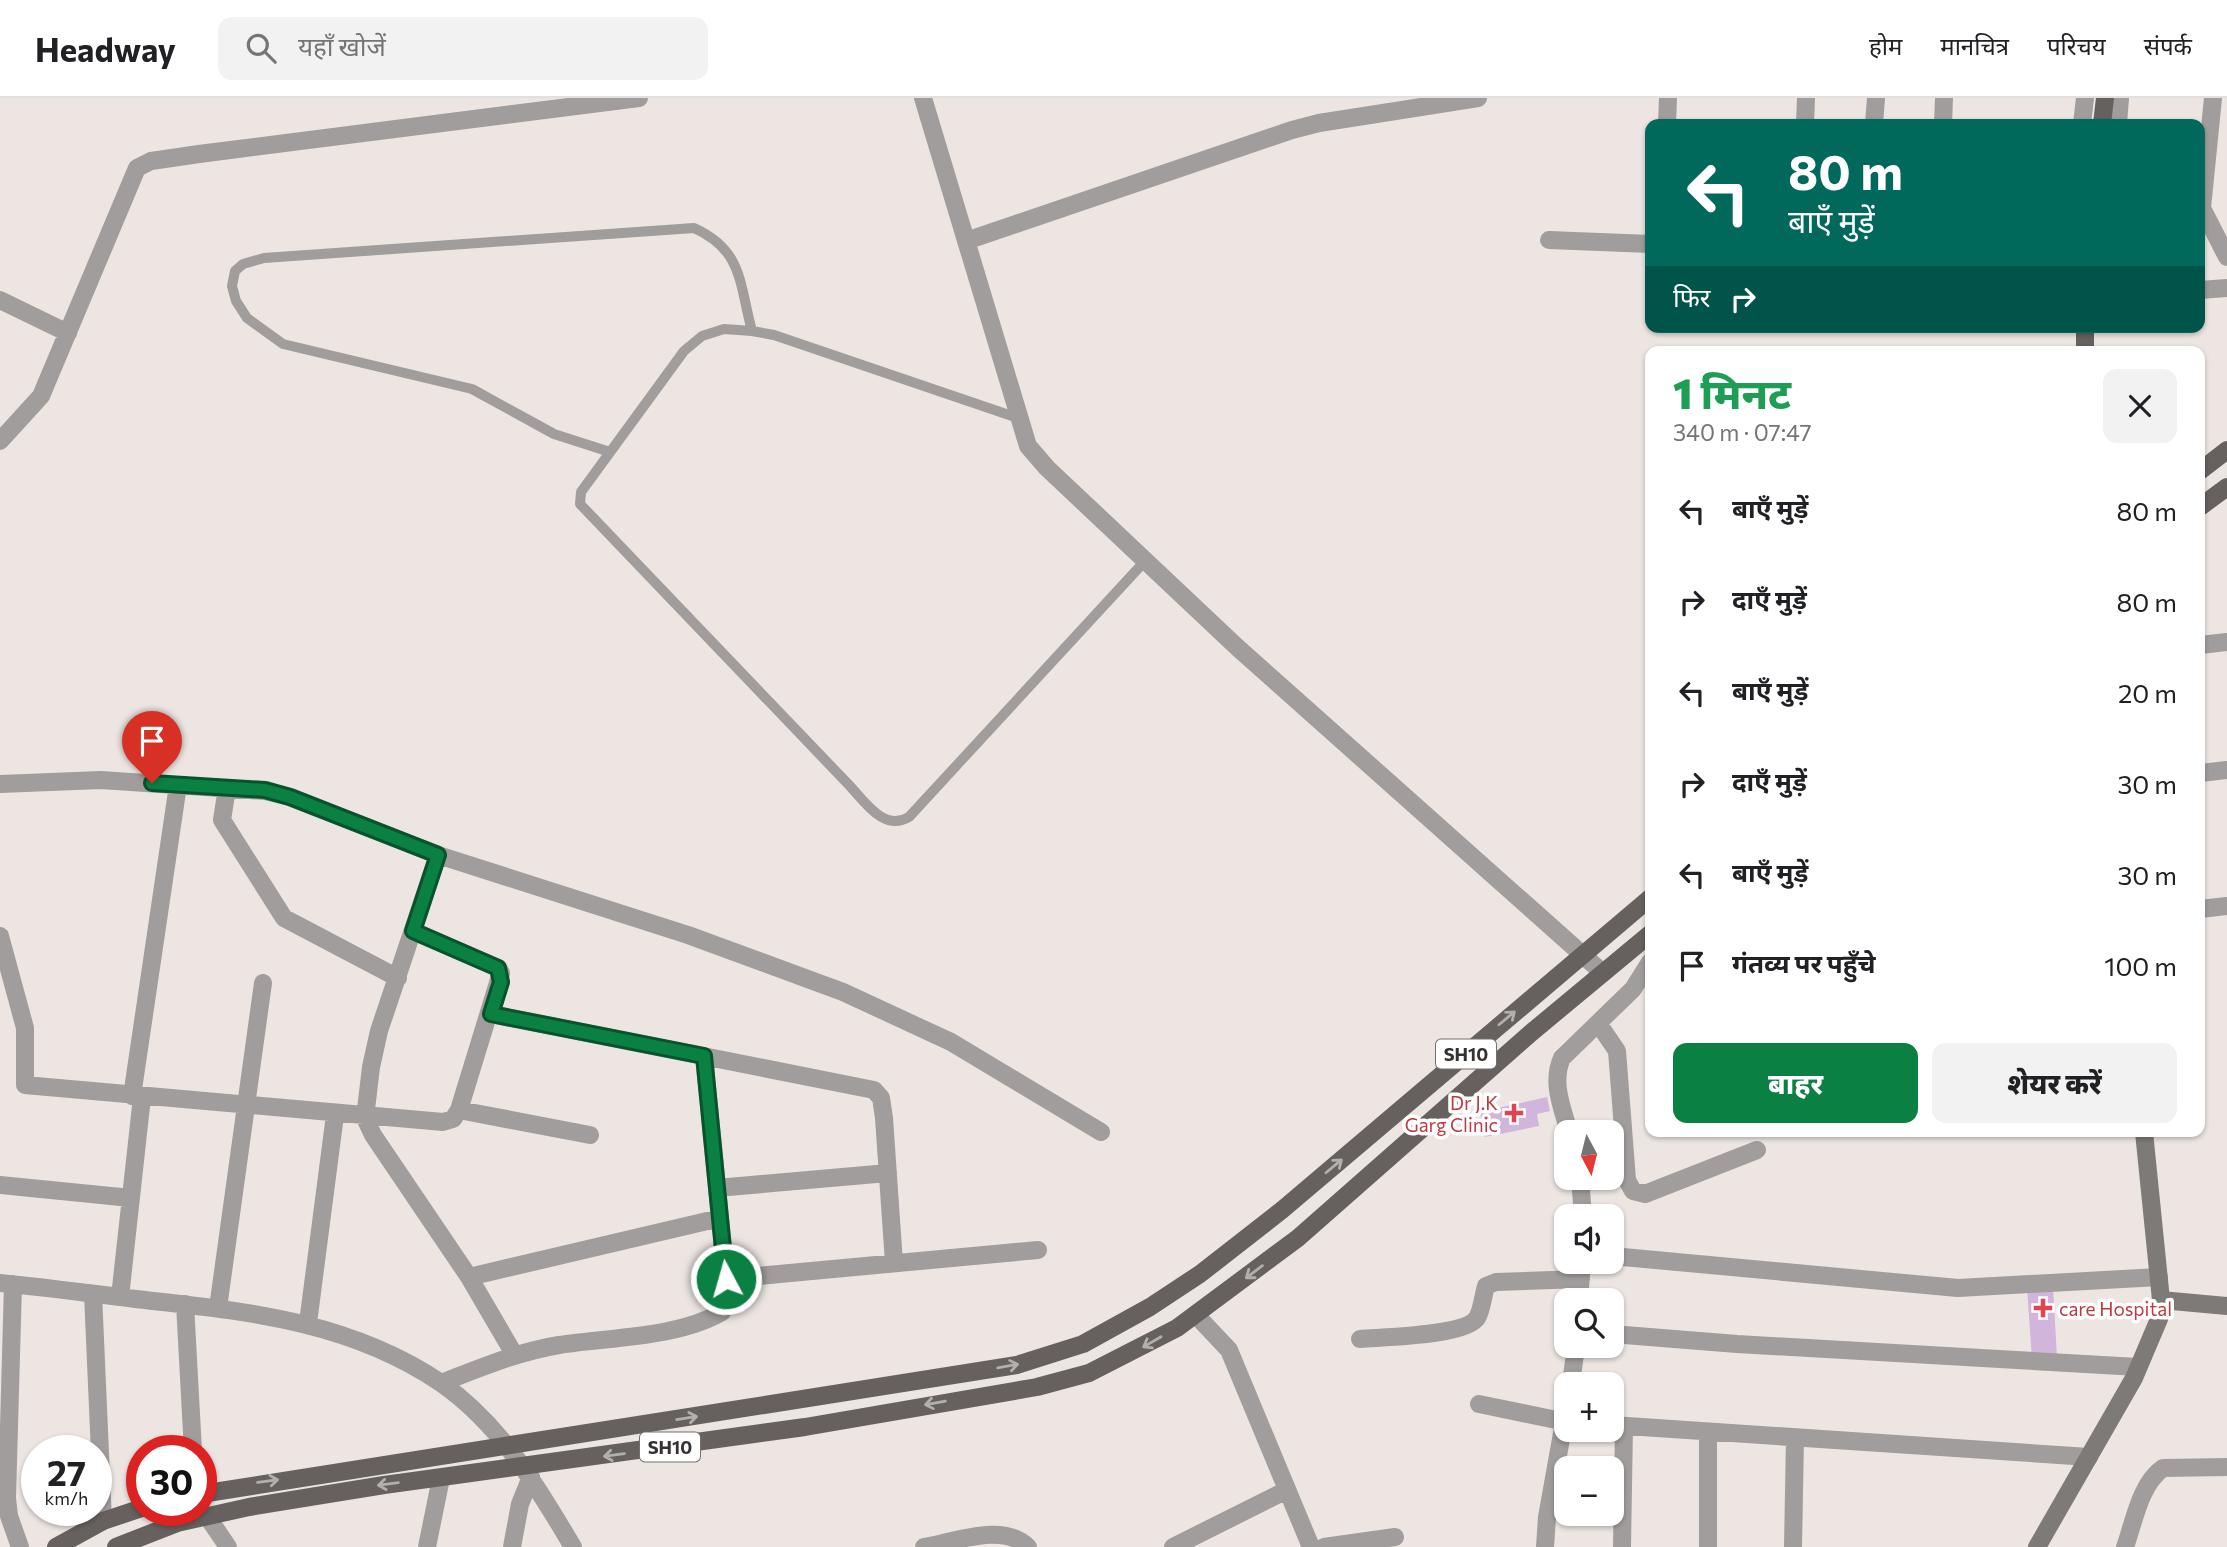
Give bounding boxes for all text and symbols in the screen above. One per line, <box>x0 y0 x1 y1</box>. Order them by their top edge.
search box <box>218 17 708 80</box>
text: Headway <box>35 28 176 69</box>
icon: search <box>242 29 280 67</box>
text: यहाँ खोजें <box>298 30 386 61</box>
text: होम <box>1869 31 1902 60</box>
text: मानचित्र <box>1940 31 2009 60</box>
text: परिचय <box>2047 31 2106 60</box>
text: संपर्क <box>2144 31 2192 60</box>
text: 80 m <box>1788 140 1903 200</box>
icon: left <box>1673 147 1764 238</box>
text: बाएँ मुड़ें <box>1788 200 1875 240</box>
icon: right <box>1724 280 1762 318</box>
text: फिर <box>1673 281 1710 312</box>
text: 1 मिनट <box>1673 366 1791 418</box>
button: close <box>2103 369 2177 443</box>
text: 340 m · 07:47 <box>1673 418 1812 446</box>
icon: left <box>1673 492 1711 530</box>
text: बाएँ मुड़ें <box>1732 492 1808 523</box>
text: 80 m <box>2117 495 2177 526</box>
icon: right <box>1673 583 1711 621</box>
text: दाएँ मुड़ें <box>1732 583 1807 614</box>
text: 80 m <box>2117 586 2177 617</box>
icon: left <box>1673 674 1711 712</box>
text: बाएँ मुड़ें <box>1732 674 1808 705</box>
text: 20 m <box>2118 677 2177 708</box>
pin <box>122 711 182 783</box>
icon: arrive <box>133 722 171 760</box>
icon: right <box>1673 765 1711 803</box>
text: दाएँ मुड़ें <box>1732 765 1807 796</box>
text: 30 m <box>2118 768 2177 799</box>
icon: left <box>1673 856 1711 894</box>
text: बाएँ मुड़ें <box>1732 856 1808 887</box>
text: 30 m <box>2118 859 2177 890</box>
icon: arrive <box>1673 947 1711 985</box>
text: गंतव्य पर पहुँचे <box>1732 947 1876 978</box>
text: 100 m <box>2104 950 2177 981</box>
one-way arrow <box>1498 1010 1516 1026</box>
road number: SH10 <box>1436 1040 1496 1069</box>
button: बाहर <box>1673 1043 1918 1123</box>
button: शेयर करें <box>1932 1043 2177 1123</box>
place label: Dr J.K Garg Clinic <box>1405 1091 1498 1136</box>
marker: Dr J.K Garg Clinic <box>1504 1103 1524 1123</box>
north arrow <box>1554 1120 1624 1190</box>
map controls <box>1554 1120 1624 1526</box>
one-way arrow <box>1325 1158 1343 1174</box>
button: sound <box>1554 1204 1624 1274</box>
position arrow <box>689 1242 763 1316</box>
one-way arrow <box>1245 1265 1264 1279</box>
button: search <box>1554 1288 1624 1358</box>
place label: care Hospital <box>2059 1297 2172 1320</box>
marker: care Hospital <box>2033 1298 2053 1318</box>
one-way arrow <box>1142 1336 1163 1349</box>
one-way arrow <box>996 1359 1019 1373</box>
button: + <box>1554 1372 1624 1442</box>
one-way arrow <box>924 1397 947 1410</box>
one-way arrow <box>675 1411 698 1424</box>
road number: SH10 <box>640 1432 700 1462</box>
speed limit sign: 30 <box>126 1435 217 1526</box>
one-way arrow <box>603 1449 625 1462</box>
text: 27 <box>47 1450 86 1493</box>
button: − <box>1554 1456 1624 1526</box>
one-way arrow <box>256 1474 279 1487</box>
one-way arrow <box>377 1478 400 1491</box>
text: km/h <box>45 1487 88 1509</box>

